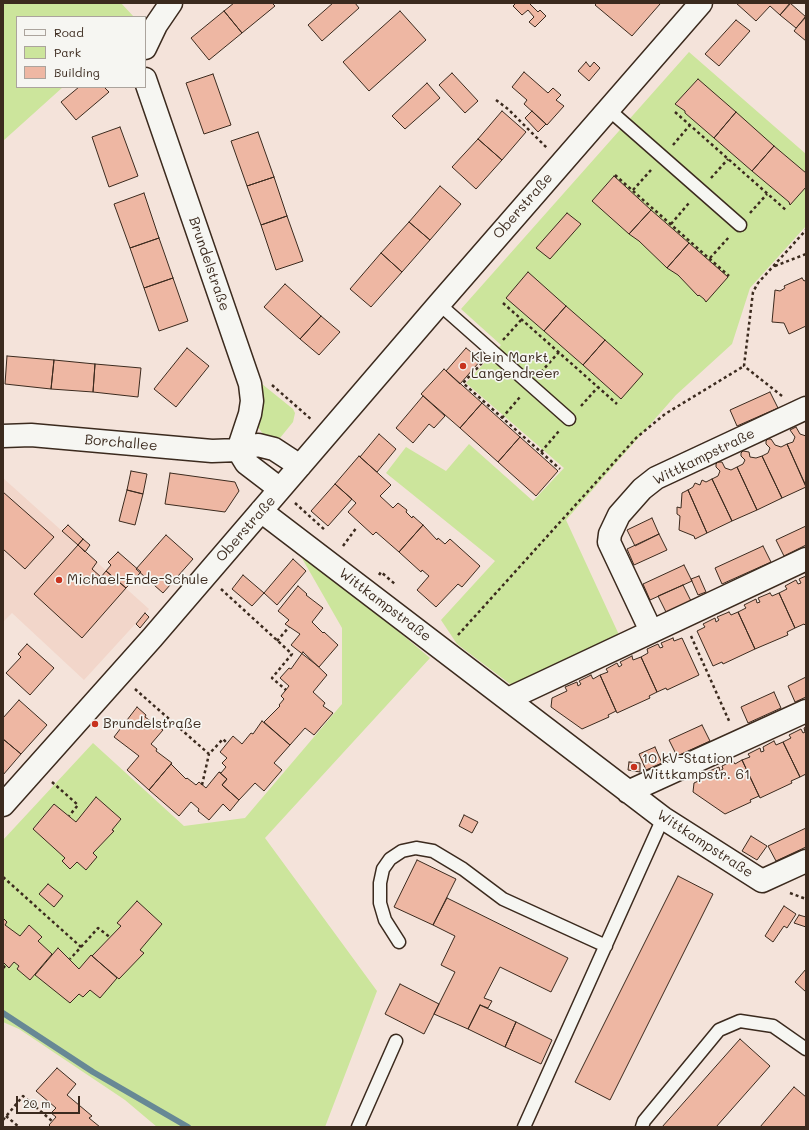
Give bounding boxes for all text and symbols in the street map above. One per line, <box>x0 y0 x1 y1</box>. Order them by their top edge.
legend <box>16 16 146 88</box>
text: Road <box>54 24 84 40</box>
text: Park <box>54 44 81 60</box>
text: Building <box>54 64 100 80</box>
street label: Oberstraße <box>490 170 556 242</box>
street label: Brundelstraße <box>185 215 233 313</box>
place label: Klein Markt Langendreer <box>471 350 560 382</box>
marker: Klein Markt Langendreer <box>458 361 468 371</box>
street label: Wittkampstraße <box>650 425 758 489</box>
street label: Borchallee <box>84 431 158 455</box>
street label: Oberstraße <box>213 493 279 565</box>
street label: Wittkampstraße <box>336 565 434 645</box>
place label: Michael-Ende-Schule <box>67 572 208 588</box>
marker: Michael-Ende-Schule <box>54 575 64 585</box>
place label: Brundelstraße <box>103 716 201 732</box>
marker: Brundelstraße <box>90 719 100 729</box>
place label: 10 kV-Station Wittkampstr. 61 <box>642 751 750 784</box>
marker: 10 kV-Station Wittkampstr. 61 <box>629 762 639 772</box>
street label: Wittkampstraße <box>654 807 756 881</box>
scale bar <box>18 1088 82 1114</box>
text: 20 m <box>23 1095 51 1111</box>

